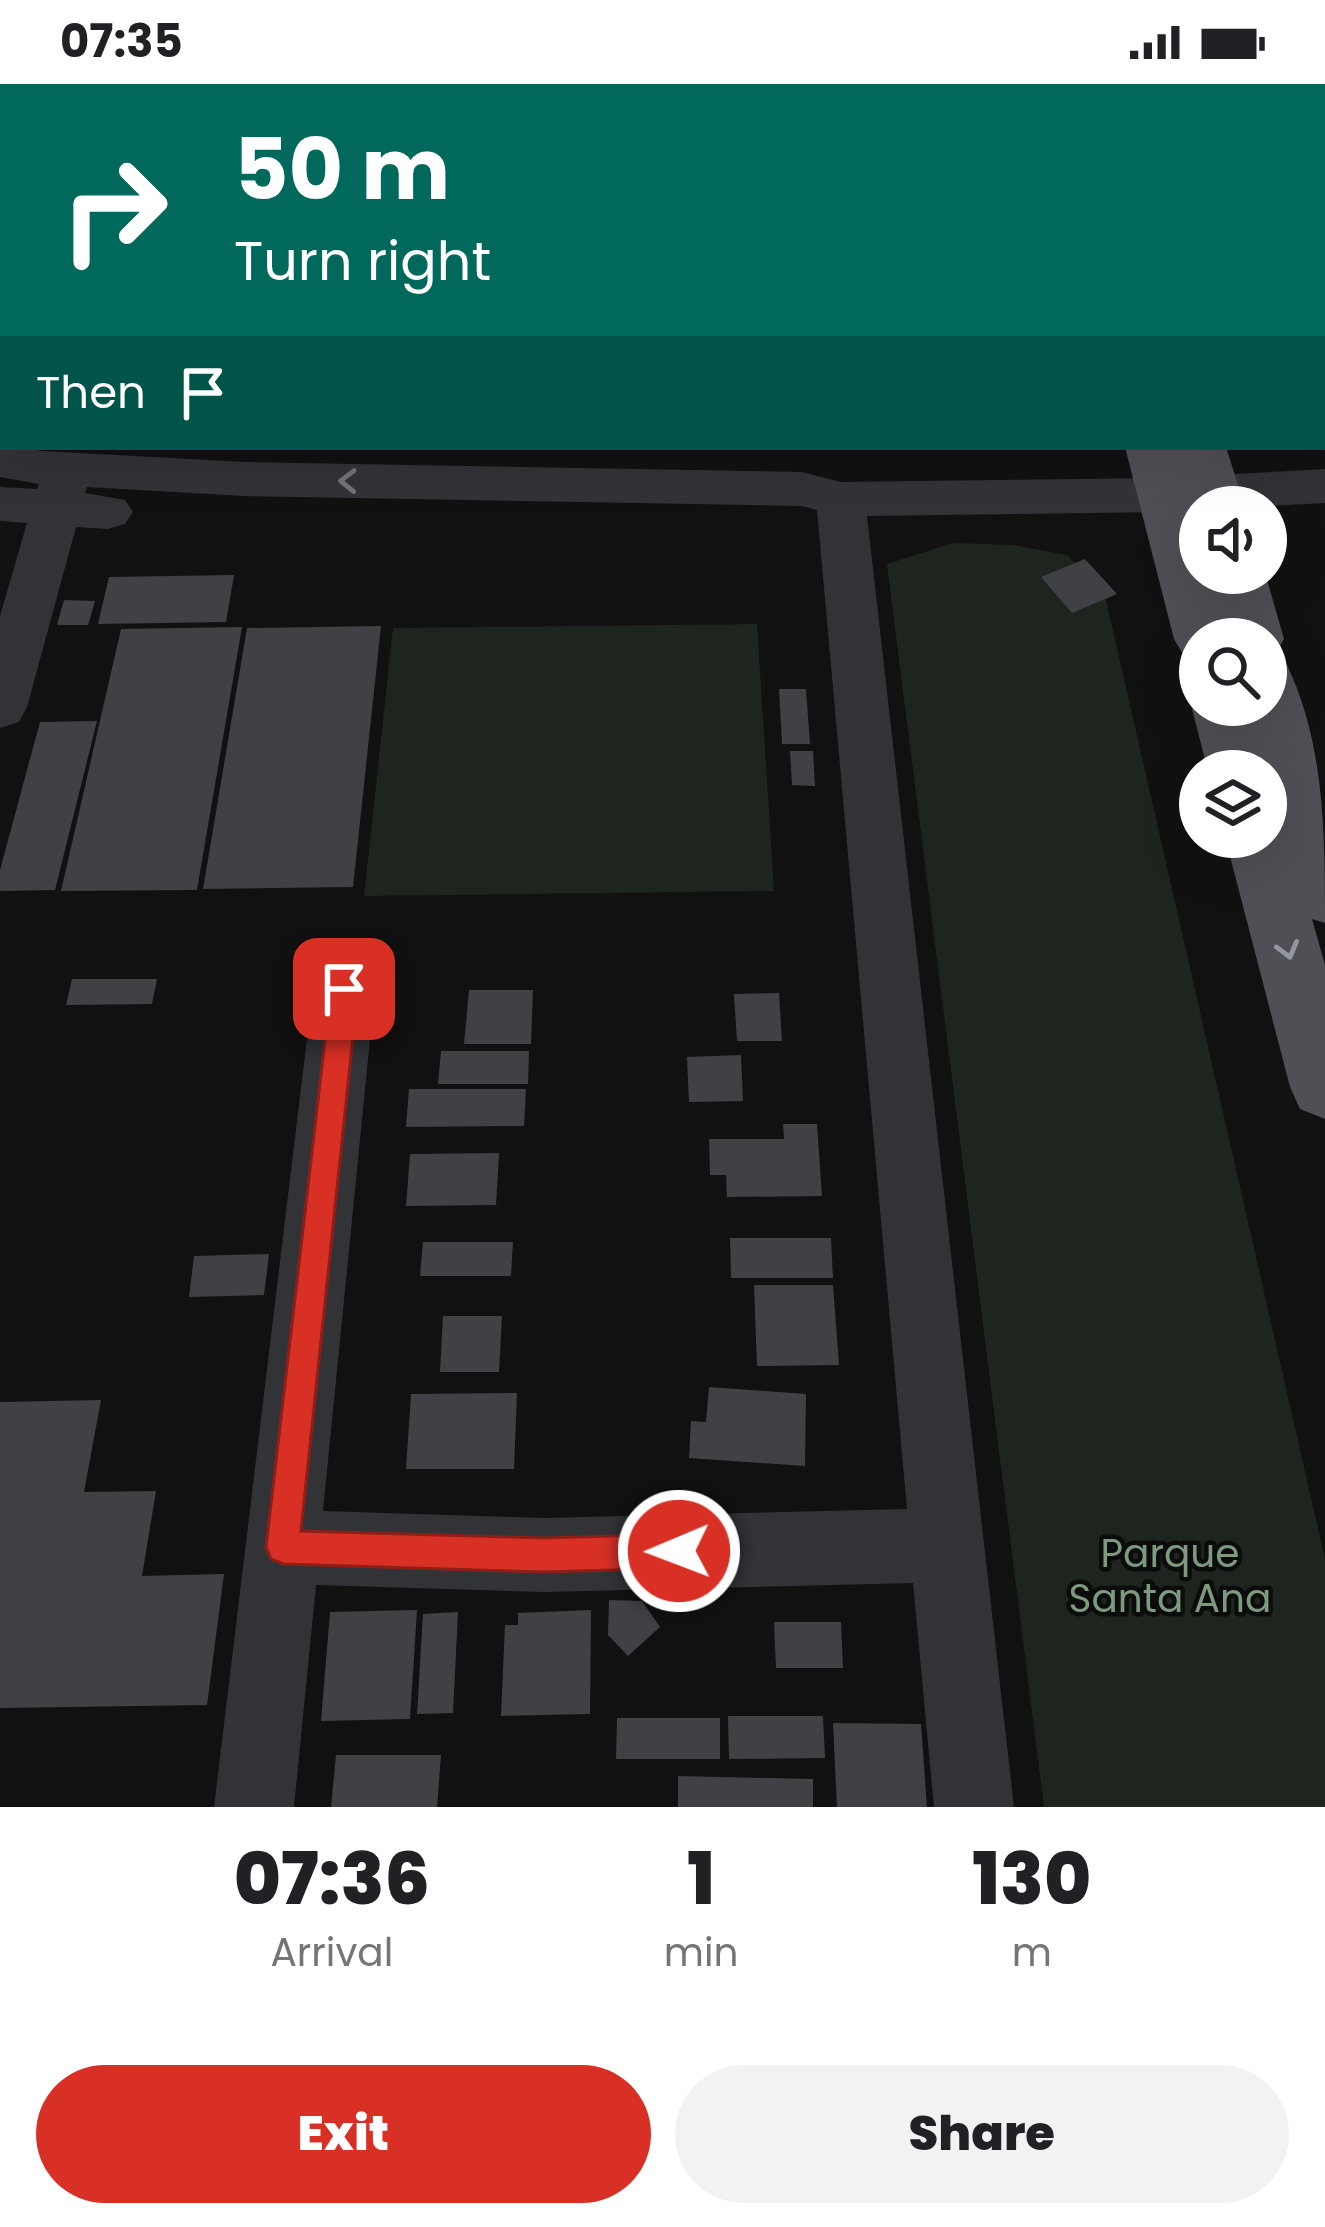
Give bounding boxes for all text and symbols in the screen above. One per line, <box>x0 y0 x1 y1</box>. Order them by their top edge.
text: 07:35 <box>60 10 183 73</box>
text: 50 m <box>234 111 450 228</box>
icon: right <box>36 132 192 288</box>
text: Turn right <box>234 223 491 299</box>
icon: arrive <box>170 360 236 426</box>
text: Then <box>36 361 146 424</box>
one-way arrow <box>338 468 356 494</box>
map controls <box>1179 486 1287 858</box>
button: sound <box>1179 486 1287 594</box>
button: search <box>1179 618 1287 726</box>
button: layers <box>1179 750 1287 858</box>
pin <box>293 938 395 1040</box>
one-way arrow <box>1273 939 1298 960</box>
icon: arrive <box>311 956 377 1022</box>
position arrow <box>616 1488 742 1614</box>
park label: Parque Santa Ana <box>1069 1526 1271 1626</box>
text: 07:36 <box>234 1828 430 1929</box>
text: 1 <box>687 1828 715 1929</box>
text: 130 <box>972 1828 1091 1929</box>
text: Arrival <box>270 1925 393 1980</box>
text: min <box>664 1925 739 1980</box>
text: m <box>1012 1925 1052 1980</box>
button: Exit <box>36 2065 651 2203</box>
button: Share <box>675 2065 1289 2203</box>

